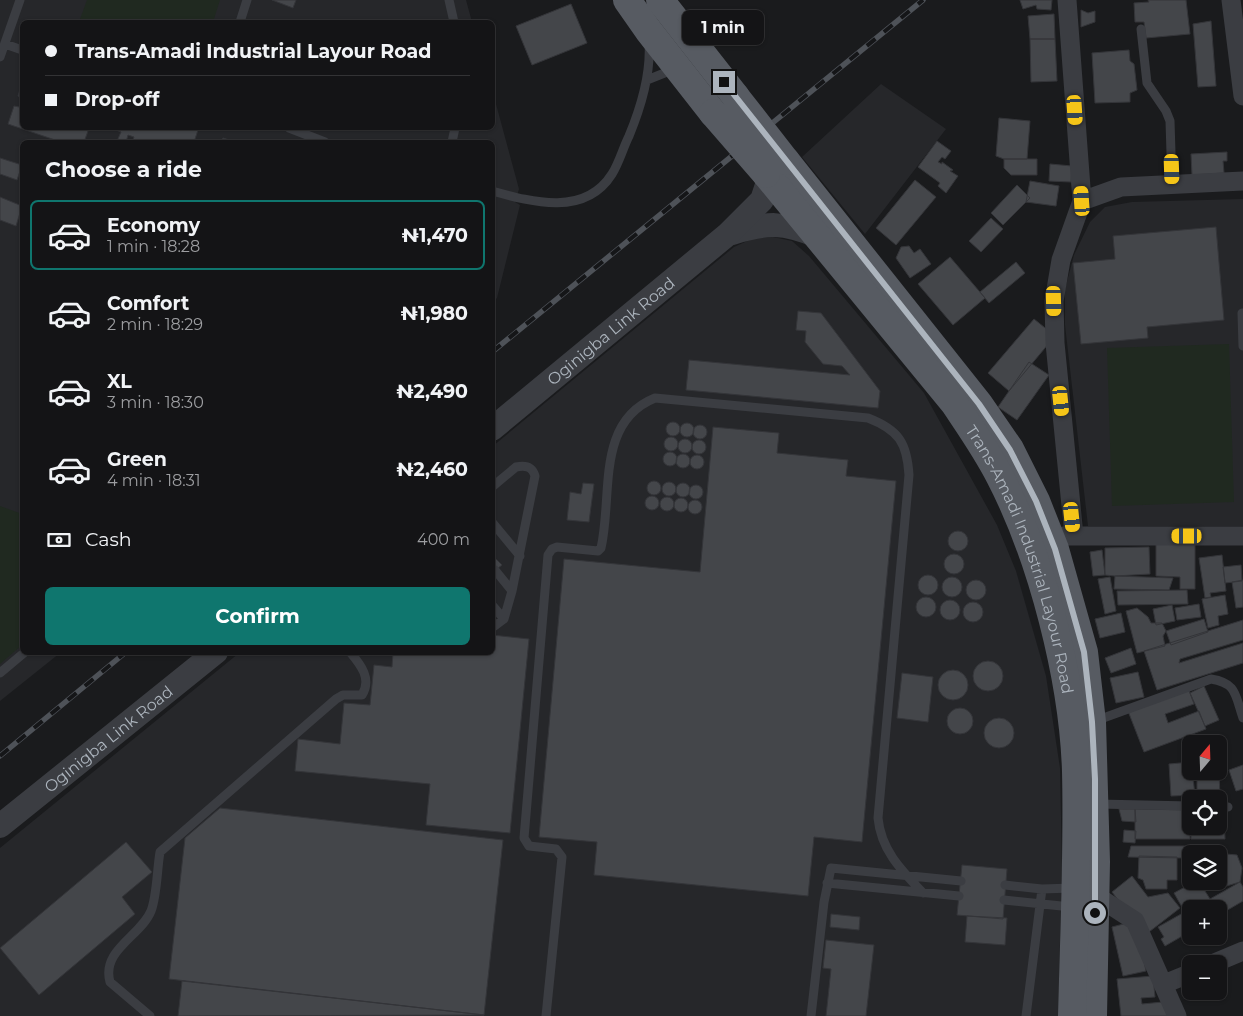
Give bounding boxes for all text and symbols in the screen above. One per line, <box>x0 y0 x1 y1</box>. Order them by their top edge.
callout: 1 min <box>683 9 765 44</box>
text: 1 min <box>701 18 745 37</box>
text: Trans-Amadi Industrial Layour Road <box>75 40 431 63</box>
route end <box>713 71 735 93</box>
text: Drop-off <box>75 88 159 111</box>
car <box>1066 95 1083 125</box>
car <box>1163 154 1180 184</box>
text: Choose a ride <box>45 156 202 183</box>
car <box>1073 186 1090 216</box>
icon: car <box>47 213 92 258</box>
text: Economy <box>107 214 200 237</box>
text: ₦1,470 <box>402 224 468 247</box>
text: 1 min · 18:28 <box>107 237 200 256</box>
street label: Oginigba Link Road <box>543 273 678 389</box>
car <box>1045 286 1062 316</box>
icon: car <box>47 291 92 336</box>
text: Comfort <box>107 292 189 315</box>
text: ₦1,980 <box>401 302 468 325</box>
text: 2 min · 18:29 <box>107 315 203 334</box>
icon: car <box>47 369 92 414</box>
text: XL <box>107 370 132 393</box>
text: ₦2,490 <box>397 380 468 403</box>
car <box>1051 385 1070 417</box>
text: 3 min · 18:30 <box>107 393 204 412</box>
street label: Trans-Amadi Industrial Layour Road <box>962 421 1078 695</box>
icon: car <box>47 447 92 492</box>
text: Green <box>107 448 167 471</box>
text: ₦2,460 <box>397 458 468 481</box>
text: 4 min · 18:31 <box>107 471 200 490</box>
car <box>1062 501 1081 533</box>
icon: cash <box>45 526 73 554</box>
text: Cash <box>85 528 132 551</box>
car <box>1172 529 1202 544</box>
text: 400 m <box>417 530 470 549</box>
button: Confirm <box>45 587 470 645</box>
street label: Oginigba Link Road <box>40 681 176 796</box>
north arrow <box>1182 735 1228 780</box>
map controls <box>1182 735 1227 1000</box>
button: locate <box>1182 790 1227 835</box>
button: layers <box>1182 845 1227 890</box>
button: + <box>1182 900 1227 945</box>
route start <box>1084 902 1106 924</box>
button: − <box>1182 955 1227 1000</box>

